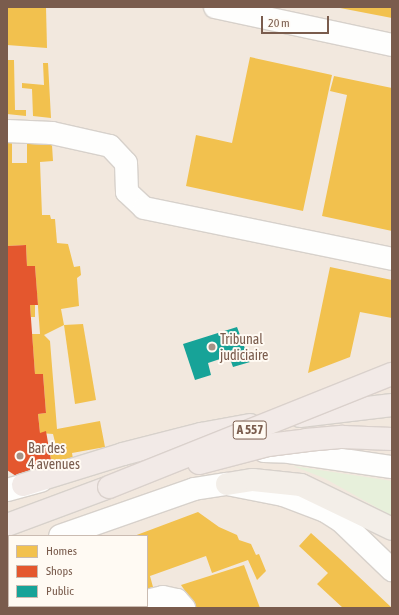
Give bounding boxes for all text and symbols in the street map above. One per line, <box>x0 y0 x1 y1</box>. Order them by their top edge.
scale bar <box>263 8 331 34</box>
text: 20 m <box>268 16 290 30</box>
place label: Tribunal judiciaire <box>220 331 268 364</box>
marker: Tribunal judiciaire <box>207 342 217 352</box>
road number: A 557 <box>232 419 268 441</box>
place label: Bar des 4 avenues <box>28 440 80 472</box>
marker: Bar des 4 avenues <box>15 451 25 461</box>
legend <box>8 535 148 607</box>
text: Homes <box>46 544 77 558</box>
text: Shops <box>46 564 72 578</box>
text: Public <box>46 584 74 598</box>

